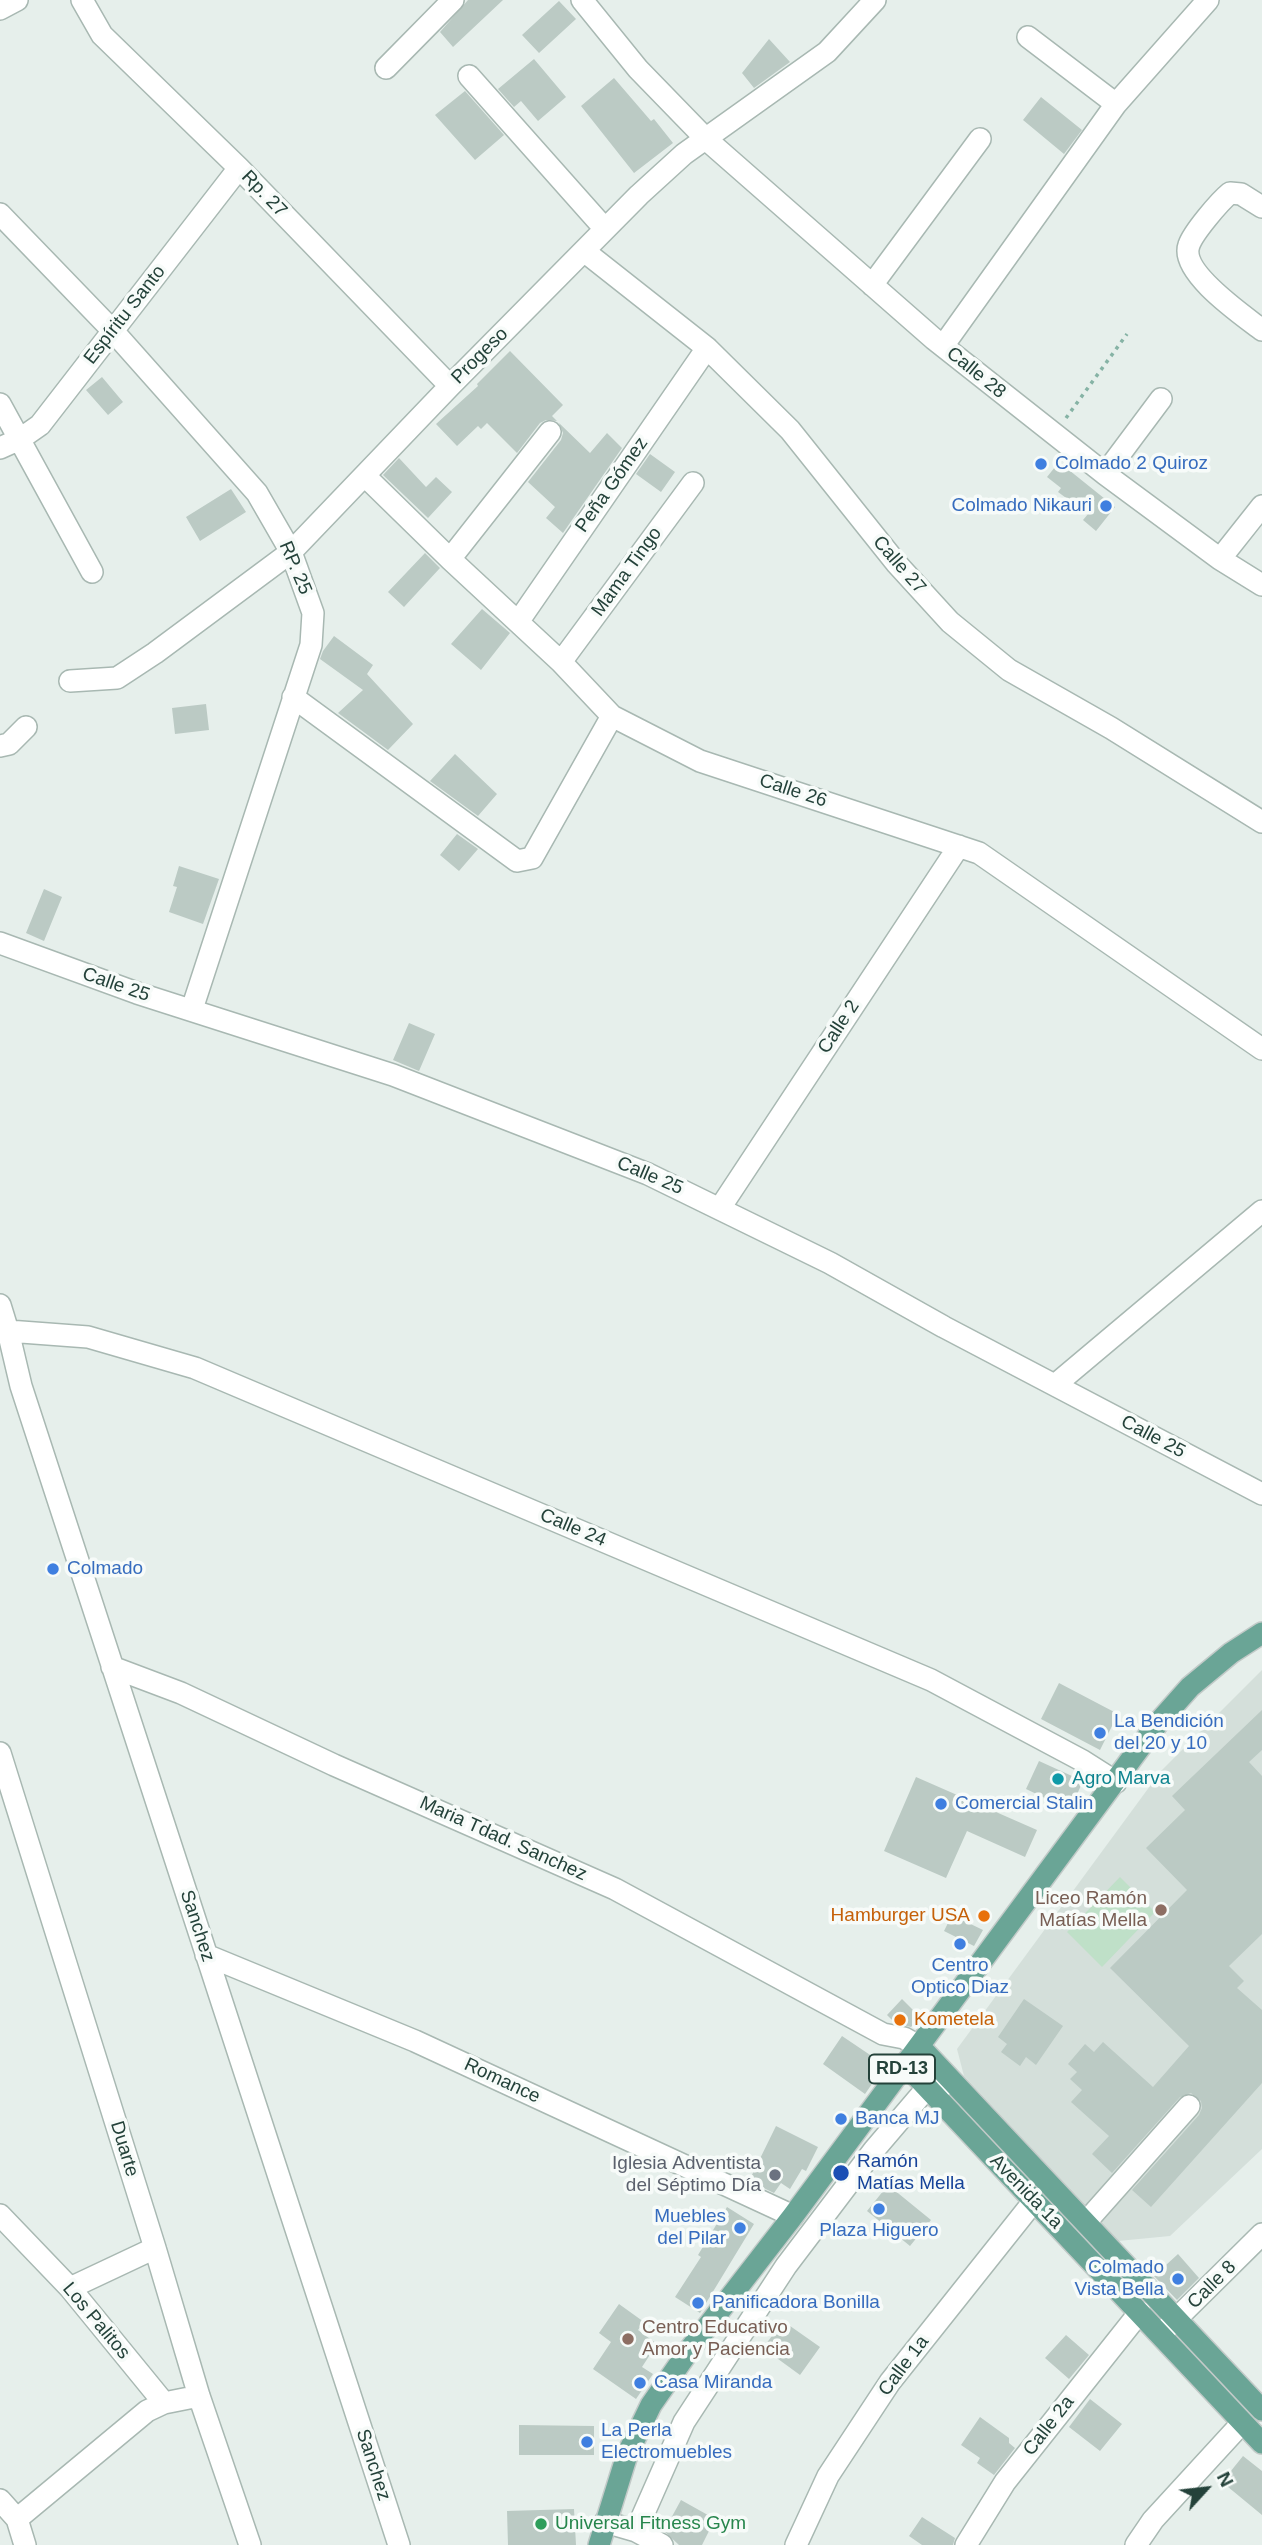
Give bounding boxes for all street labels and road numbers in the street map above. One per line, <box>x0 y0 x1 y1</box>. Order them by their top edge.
street label: Rp. 27 <box>236 166 292 222</box>
street label: Espíritu Santo <box>79 261 171 369</box>
street label: Progeso <box>447 323 513 389</box>
street label: Calle 28 <box>942 342 1010 404</box>
street label: Peña Gómez <box>571 433 653 537</box>
street label: Mama Tingo <box>587 523 667 621</box>
street label: Calle 27 <box>868 531 930 599</box>
street label: RP. 25 <box>274 538 316 598</box>
street label: Calle 26 <box>756 769 830 813</box>
street label: Calle 25 <box>79 963 153 1007</box>
street label: Calle 2 <box>813 996 865 1058</box>
street label: Calle 25 <box>613 1152 687 1200</box>
street label: Calle 25 <box>1117 1411 1189 1463</box>
street label: Calle 24 <box>536 1504 610 1552</box>
street label: Maria Tdad. Sanchez <box>416 1792 590 1886</box>
street label: Sanchez <box>175 1887 219 1965</box>
street label: Romance <box>460 2053 544 2109</box>
road number: RD-13 <box>869 2054 935 2084</box>
street label: Duarte <box>105 2118 143 2180</box>
street label: Avenida 1a <box>985 2150 1067 2234</box>
street label: Calle 8 <box>1183 2256 1241 2314</box>
street label: Los Palitos <box>57 2278 135 2364</box>
street label: Calle 1a <box>874 2331 934 2401</box>
street label: Calle 2a <box>1019 2392 1079 2460</box>
street label: Sanchez <box>351 2426 395 2504</box>

